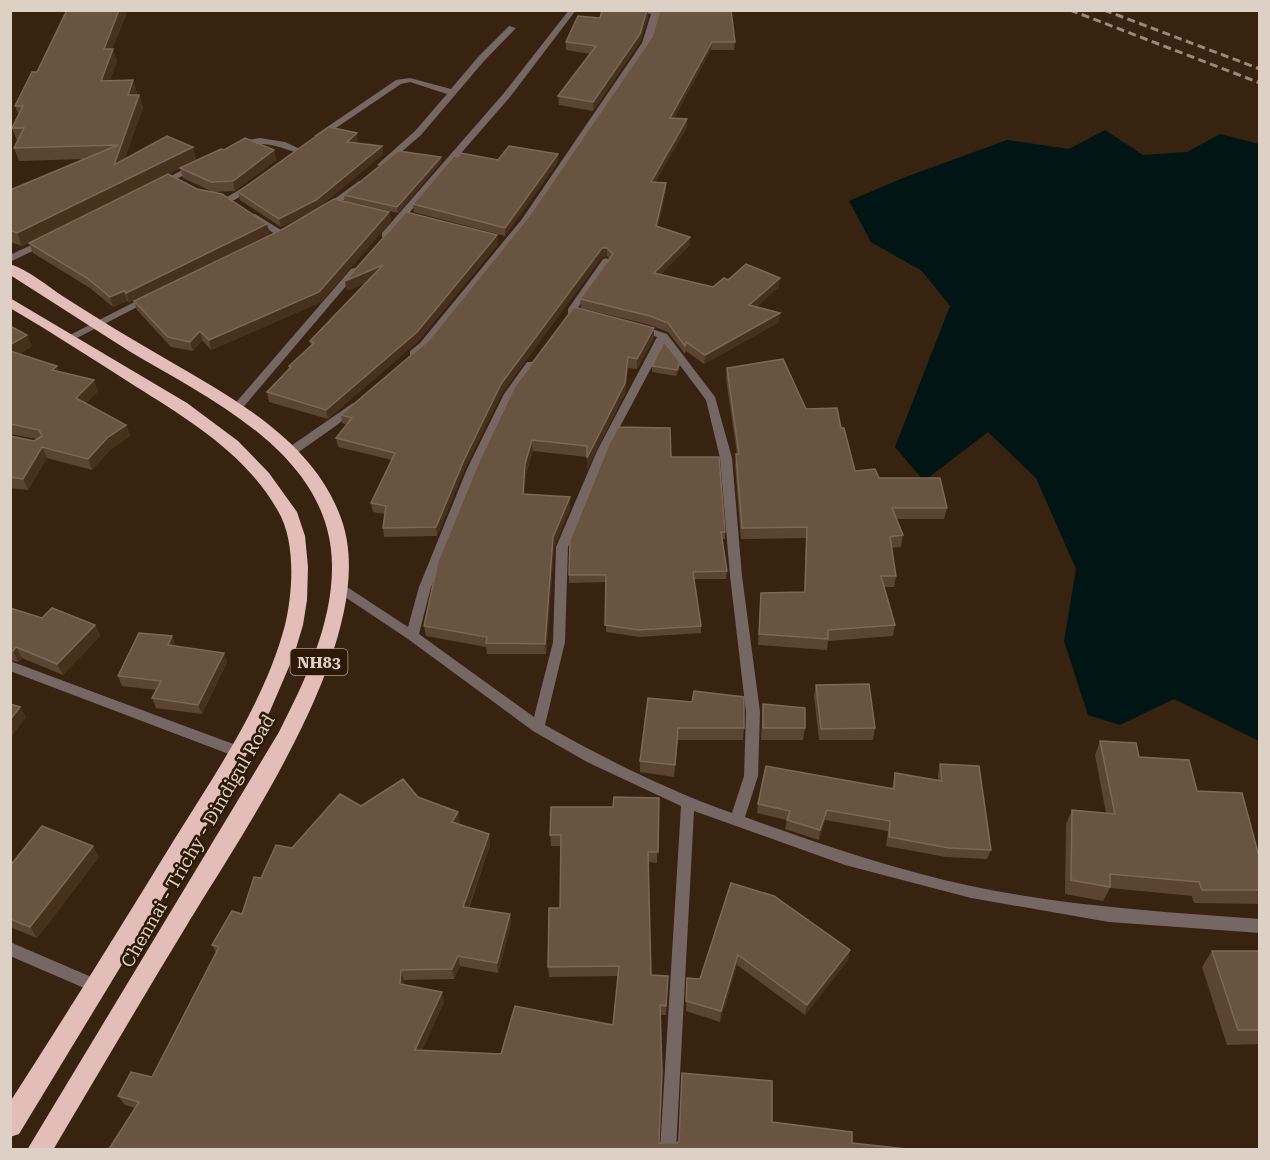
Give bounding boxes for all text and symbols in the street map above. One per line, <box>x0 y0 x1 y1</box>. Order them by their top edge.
road number: NH83 <box>290 649 348 675</box>
street label: Chennai - Trichy - Dindigul Road <box>116 710 279 971</box>

